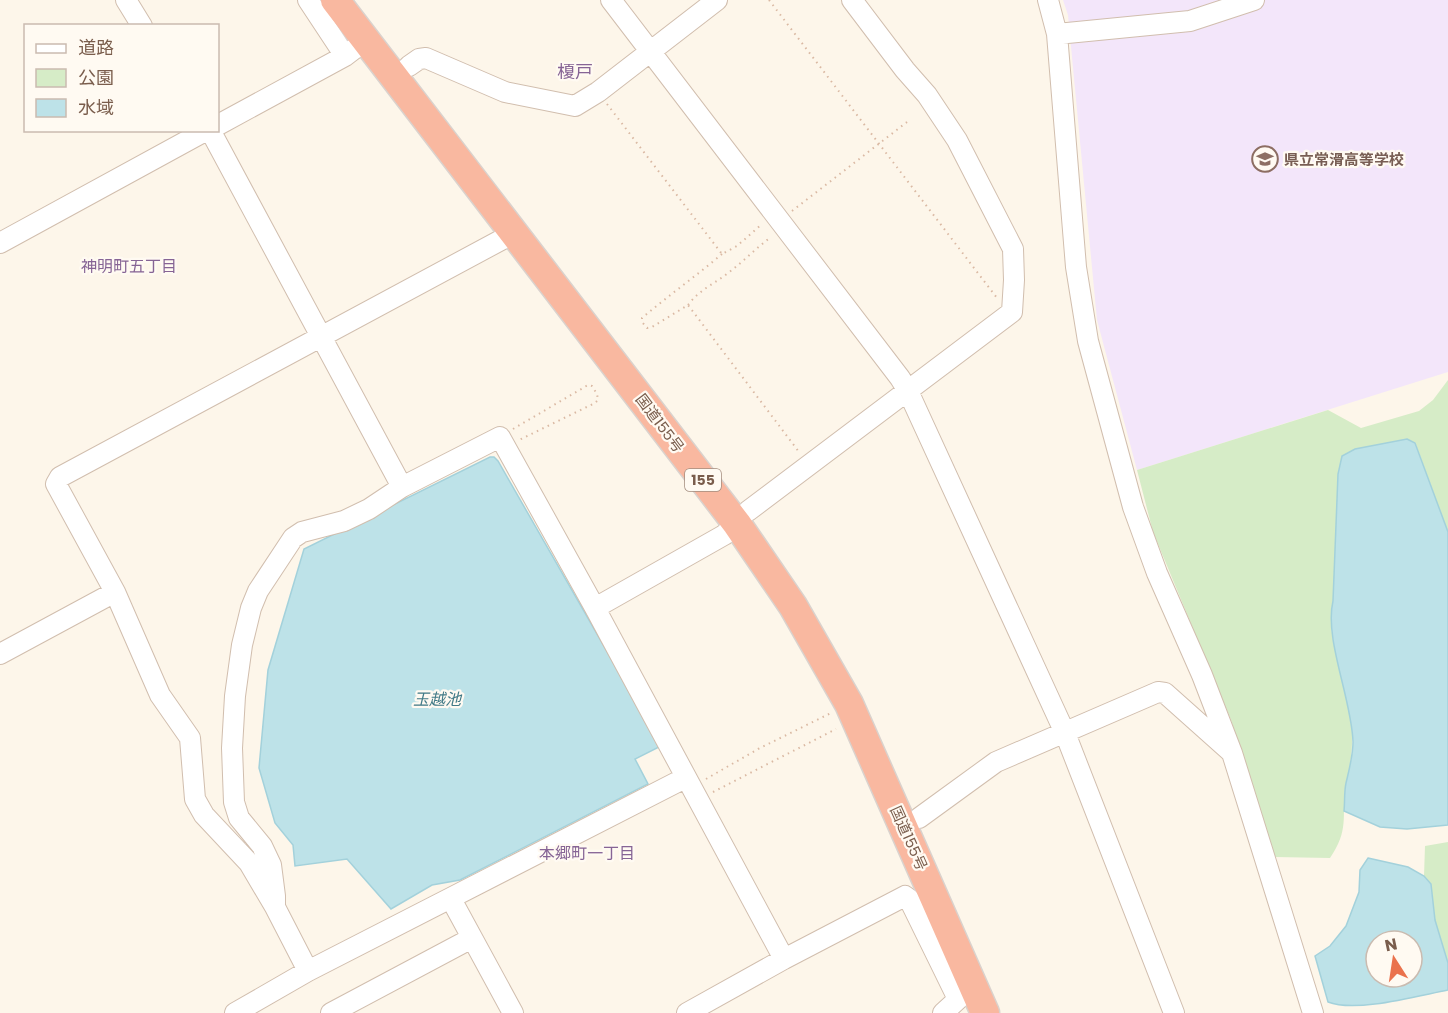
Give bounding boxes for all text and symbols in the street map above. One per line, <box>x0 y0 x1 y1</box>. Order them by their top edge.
legend <box>24 24 219 132</box>
text: 道路 <box>78 35 114 60</box>
district label: 榎戸 <box>557 59 593 84</box>
text: 公園 <box>78 65 114 90</box>
text: 水域 <box>78 95 114 120</box>
school or university icon: 県立常滑高等学校 <box>1250 144 1280 174</box>
place label: 県立常滑高等学校 <box>1284 149 1404 170</box>
district label: 神明町五丁目 <box>81 255 177 278</box>
street label: 国道155号 <box>631 389 689 457</box>
road number: 155 <box>685 469 721 491</box>
water label: 玉越池 <box>413 688 463 711</box>
street label: 国道155号 <box>885 802 933 874</box>
district label: 本郷町一丁目 <box>539 842 635 865</box>
north arrow <box>1364 929 1424 989</box>
text: N <box>1383 932 1399 957</box>

